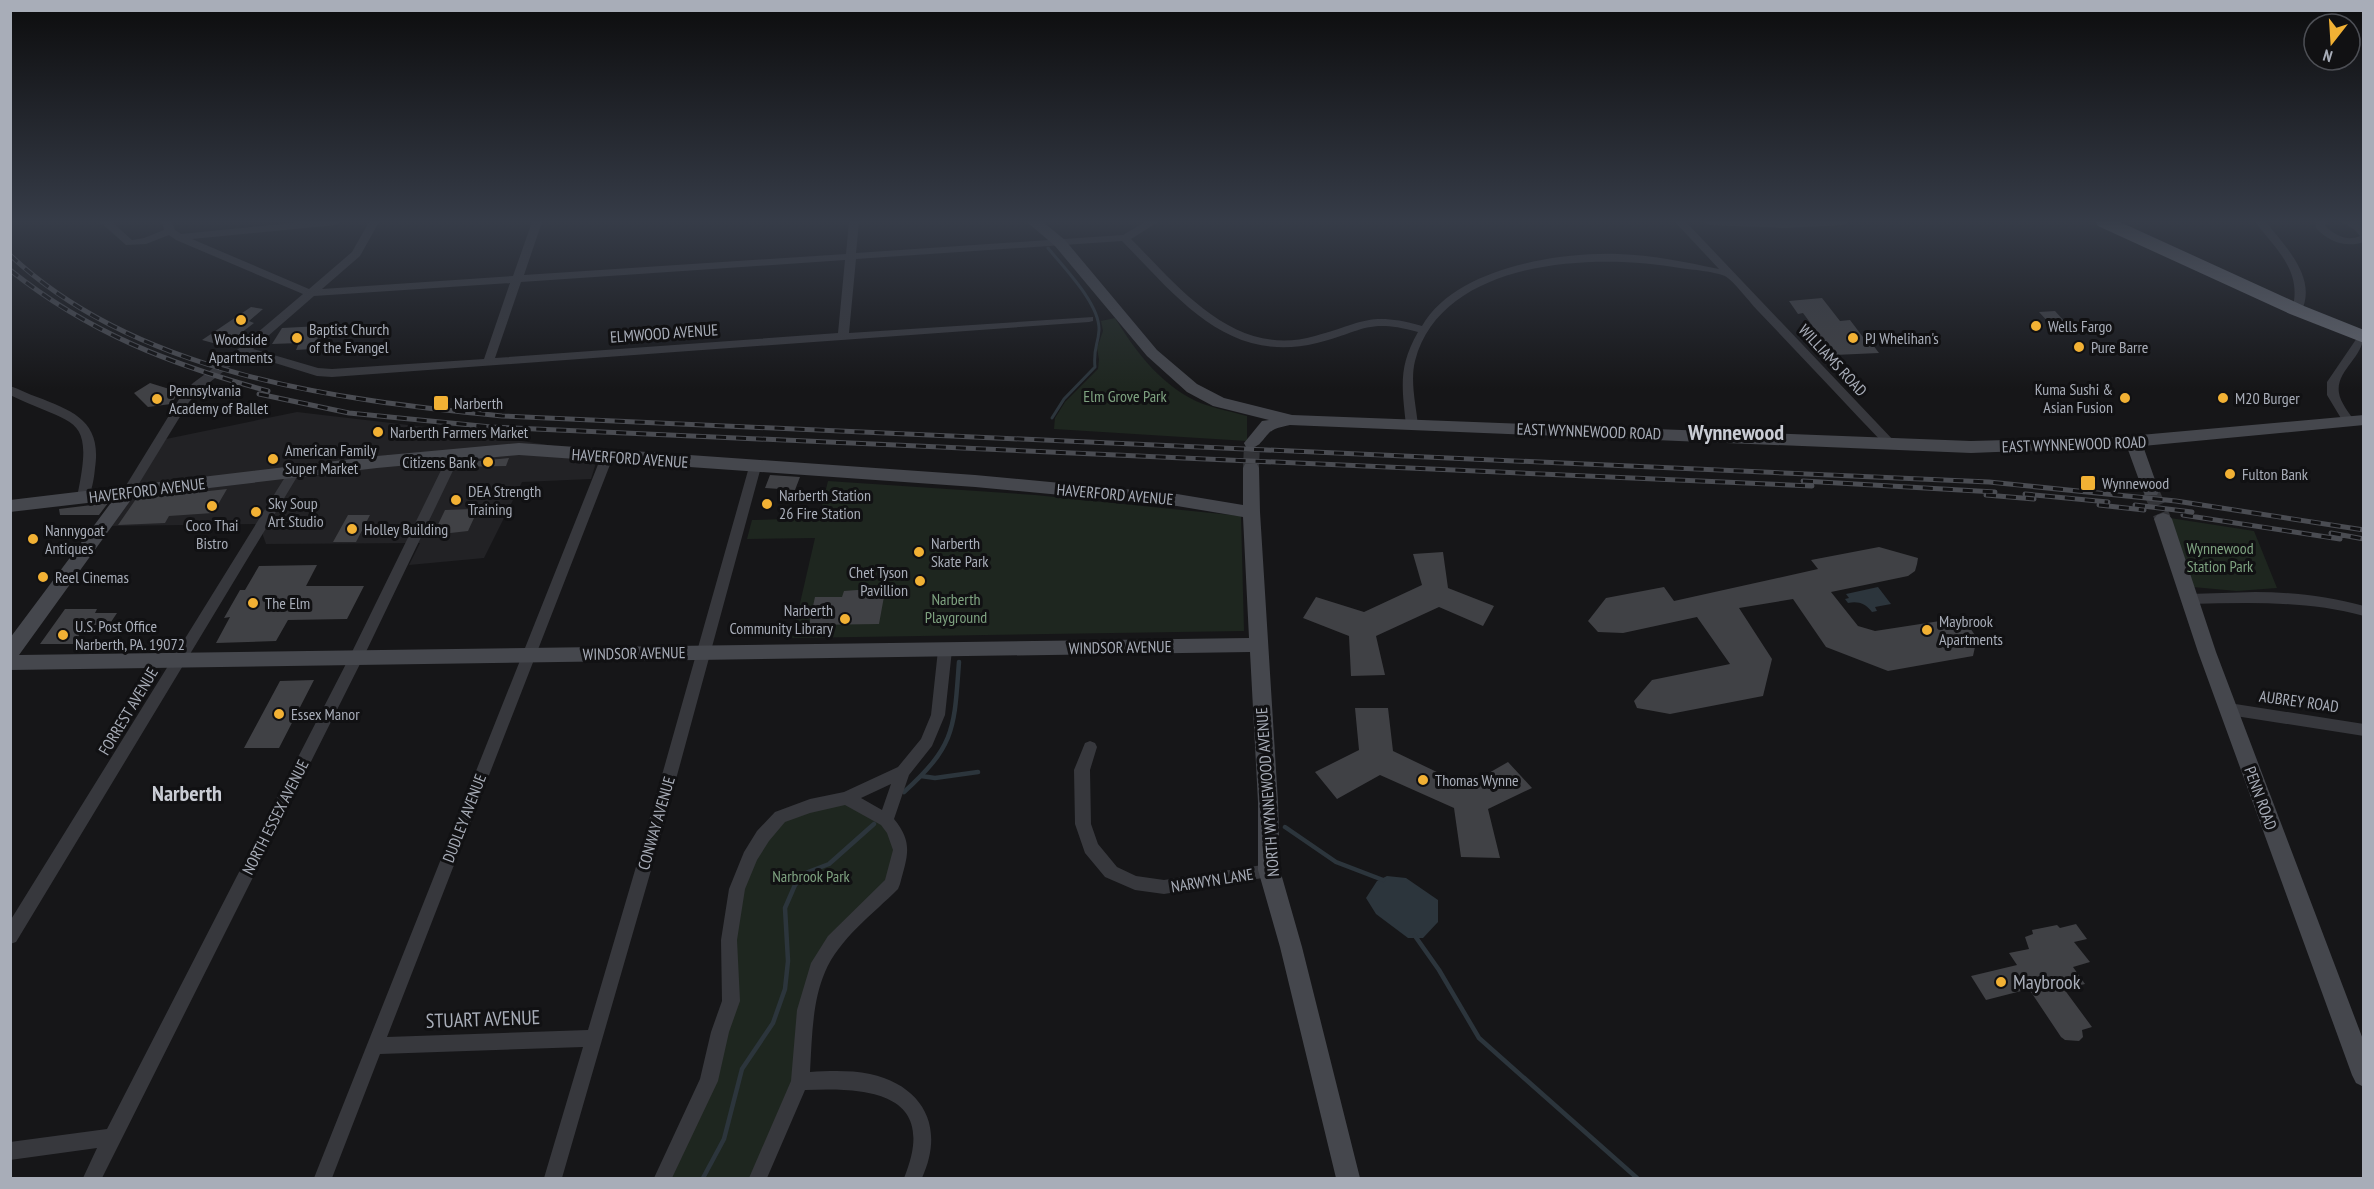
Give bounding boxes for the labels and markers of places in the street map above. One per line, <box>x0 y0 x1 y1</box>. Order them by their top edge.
marker: Woodside Apartments <box>234 313 248 327</box>
place label: Wells Fargo <box>2048 316 2112 336</box>
place label: Baptist Church of the Evangel <box>309 319 389 357</box>
marker: Wells Fargo <box>2029 319 2043 333</box>
place label: PJ Whelihan's <box>1865 328 1939 348</box>
place label: Woodside Apartments <box>209 329 273 367</box>
marker: Baptist Church of the Evangel <box>290 331 304 345</box>
marker: PJ Whelihan's <box>1846 331 1860 345</box>
place label: Pure Barre <box>2091 337 2148 357</box>
marker: Pure Barre <box>2072 340 2086 354</box>
place label: Kuma Sushi & Asian Fusion <box>2035 379 2113 417</box>
place label: Pennsylvania Academy of Ballet <box>169 380 269 418</box>
place label: M20 Burger <box>2235 388 2300 408</box>
marker: Kuma Sushi & Asian Fusion <box>2118 391 2132 405</box>
marker: M20 Burger <box>2216 391 2230 405</box>
marker: Pennsylvania Academy of Ballet <box>150 392 164 406</box>
place label: Narberth <box>454 393 503 413</box>
marker: Narberth <box>432 394 450 412</box>
place label: Narberth Farmers Market <box>390 422 529 442</box>
marker: Narberth Farmers Market <box>371 425 385 439</box>
place label: American Family Super Market <box>285 440 377 478</box>
marker: American Family Super Market <box>266 452 280 466</box>
place label: Citizens Bank <box>402 452 477 472</box>
marker: Citizens Bank <box>481 455 495 469</box>
place label: Fulton Bank <box>2242 464 2309 484</box>
marker: Fulton Bank <box>2223 467 2237 481</box>
place label: Wynnewood <box>2102 473 2169 493</box>
marker: Wynnewood <box>2079 474 2097 492</box>
place label: DEA Strength Training <box>468 481 541 519</box>
place label: Narberth Station 26 Fire Station <box>779 485 871 523</box>
place label: Sky Soup Art Studio <box>268 493 324 531</box>
marker: DEA Strength Training <box>449 493 463 507</box>
marker: Narberth Station 26 Fire Station <box>760 497 774 511</box>
marker: Coco Thai Bistro <box>205 499 219 513</box>
marker: Sky Soup Art Studio <box>249 505 263 519</box>
place label: Coco Thai Bistro <box>185 515 239 553</box>
place label: Holley Building <box>364 519 448 539</box>
place label: Nannygoat Antiques <box>45 520 105 558</box>
marker: Holley Building <box>345 522 359 536</box>
marker: Nannygoat Antiques <box>26 532 40 546</box>
place label: Narberth Skate Park <box>931 533 989 571</box>
marker: Narberth Skate Park <box>912 545 926 559</box>
place label: Chet Tyson Pavillion <box>849 562 908 600</box>
place label: Reel Cinemas <box>55 567 129 587</box>
marker: Reel Cinemas <box>36 570 50 584</box>
marker: Chet Tyson Pavillion <box>913 574 927 588</box>
place label: The Elm <box>265 593 310 613</box>
marker: The Elm <box>246 596 260 610</box>
place label: Narberth Community Library <box>729 600 833 638</box>
place label: Maybrook Apartments <box>1939 611 2003 649</box>
marker: Narberth Community Library <box>838 612 852 626</box>
place label: U.S. Post Office Narberth, PA. 19072 <box>75 616 185 654</box>
marker: Maybrook Apartments <box>1920 623 1934 637</box>
marker: U.S. Post Office Narberth, PA. 19072 <box>56 628 70 642</box>
place label: Essex Manor <box>291 704 360 724</box>
marker: Essex Manor <box>272 707 286 721</box>
place label: Thomas Wynne <box>1435 770 1519 790</box>
marker: Thomas Wynne <box>1416 773 1430 787</box>
place label: Maybrook <box>2013 969 2081 995</box>
marker: Maybrook <box>1994 975 2008 989</box>

